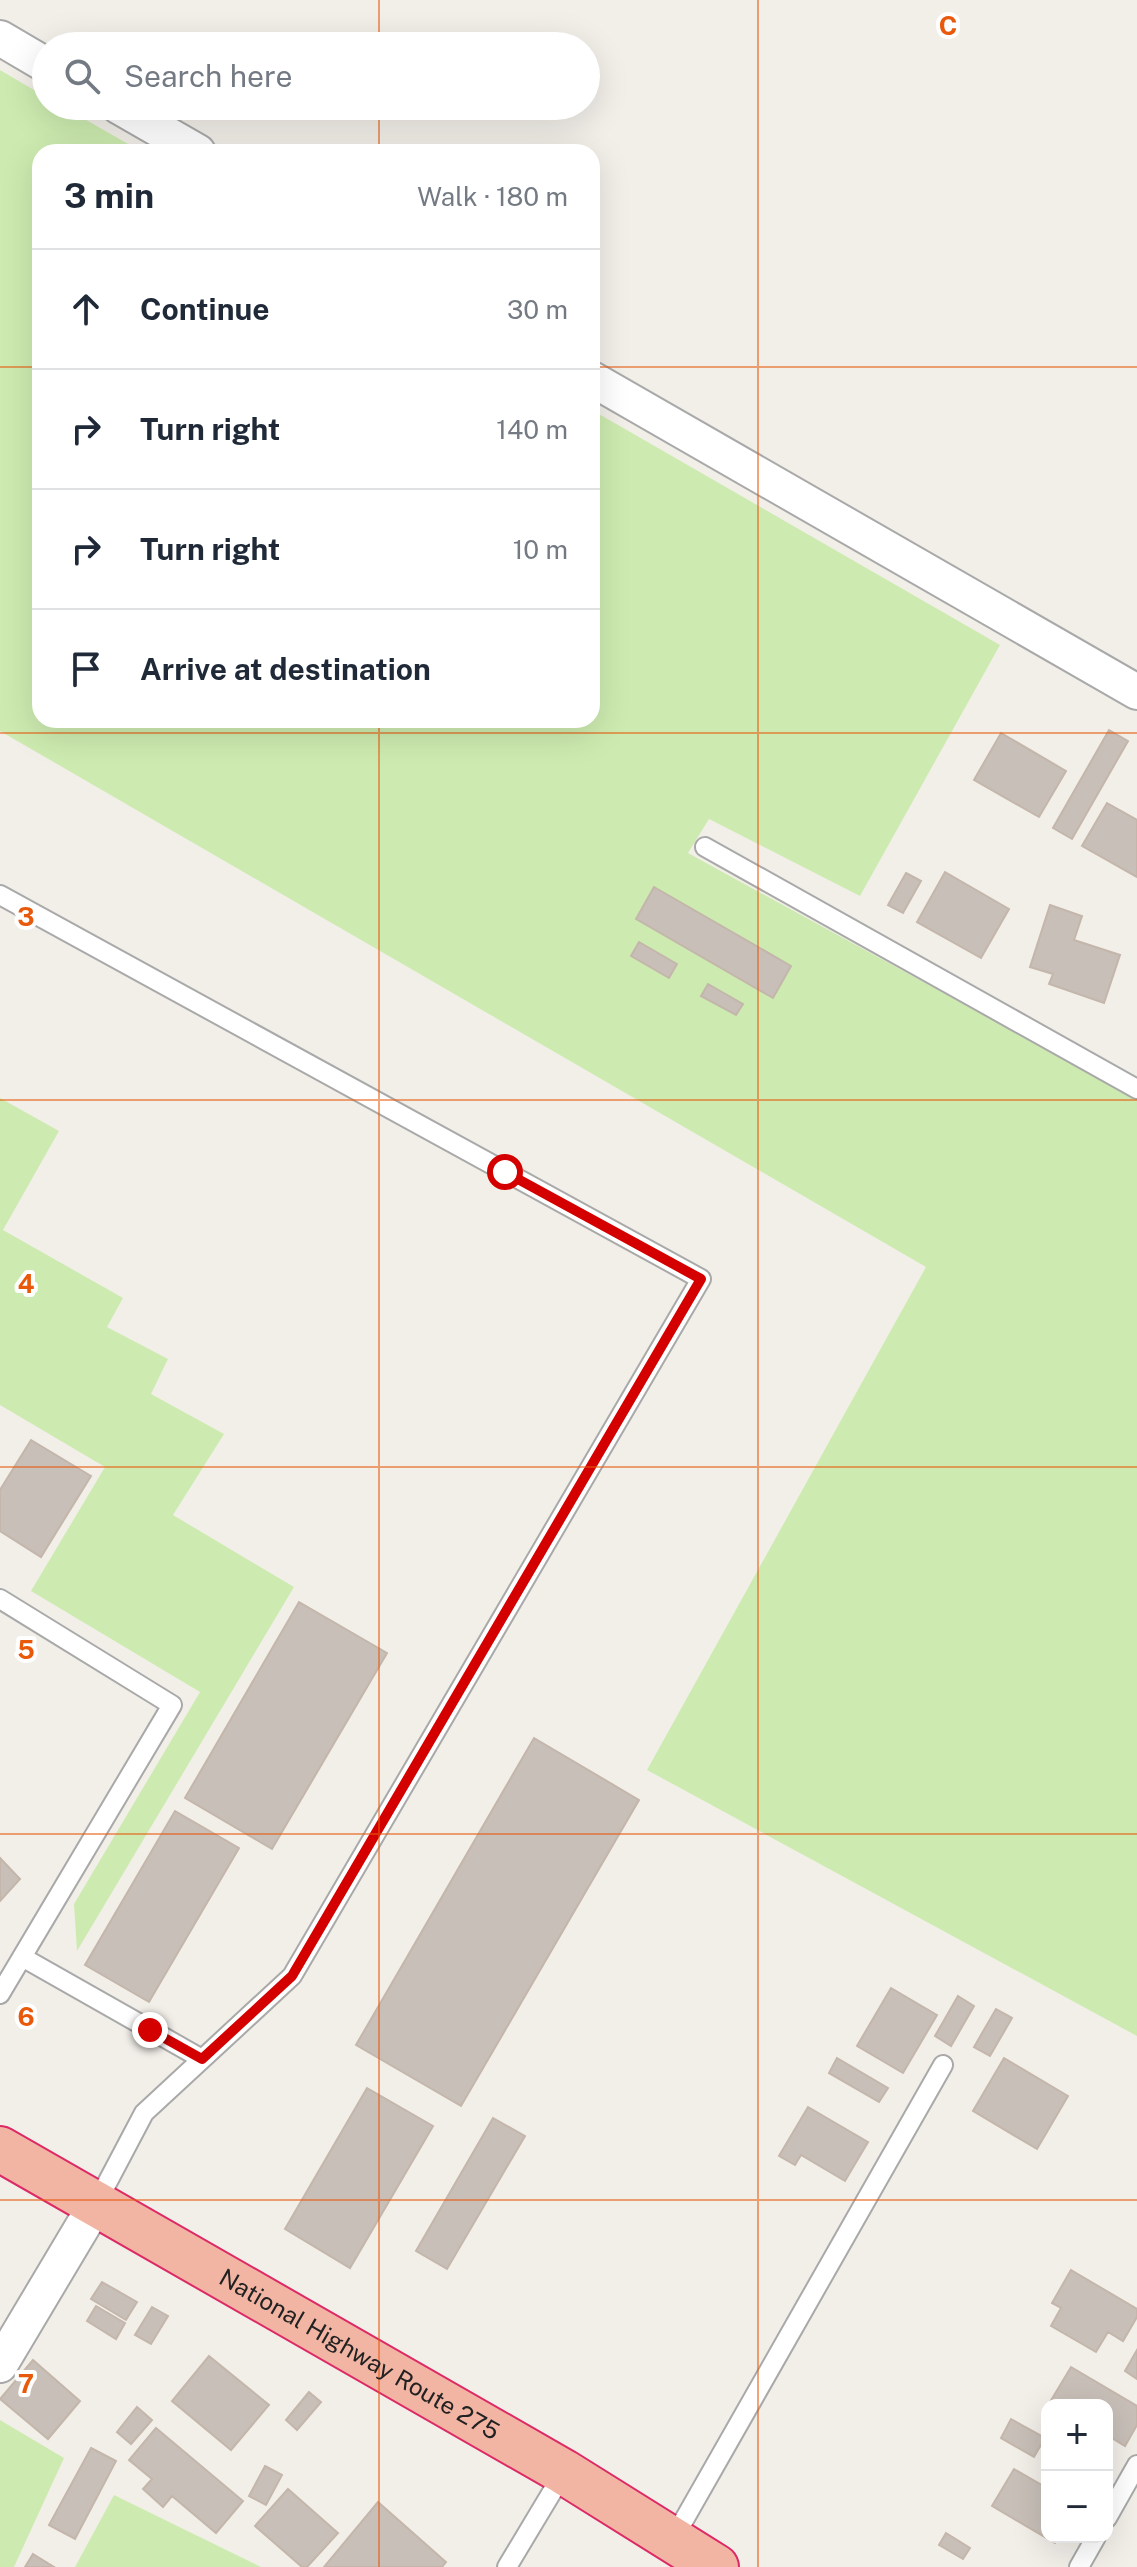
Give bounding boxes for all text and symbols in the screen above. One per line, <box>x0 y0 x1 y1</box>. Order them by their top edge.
text: C <box>939 10 957 41</box>
search box <box>32 32 600 120</box>
icon: search <box>60 54 104 98</box>
text: Search here <box>124 58 292 94</box>
text: 3 min <box>64 176 154 216</box>
text: Walk · 180 m <box>417 181 568 212</box>
icon: ahead <box>64 287 108 331</box>
text: Continue <box>140 291 270 327</box>
text: 30 m <box>507 294 568 325</box>
icon: right <box>64 407 108 451</box>
text: Turn right <box>140 411 280 447</box>
text: 140 m <box>496 414 568 445</box>
icon: right <box>64 527 108 571</box>
text: Turn right <box>140 531 280 567</box>
text: 10 m <box>513 534 568 565</box>
icon: arrive <box>64 647 108 691</box>
text: Arrive at destination <box>140 651 431 687</box>
text: 3 <box>17 901 35 932</box>
route start <box>487 1154 523 1190</box>
text: 4 <box>17 1268 35 1299</box>
text: 5 <box>17 1634 35 1665</box>
text: 6 <box>17 2001 35 2032</box>
route end <box>132 2012 168 2048</box>
street label: National Highway Route 275 <box>215 2263 505 2445</box>
text: 7 <box>18 2368 34 2399</box>
map controls <box>1041 2399 1113 2543</box>
button: + <box>1041 2399 1113 2471</box>
button: − <box>1041 2471 1113 2543</box>

